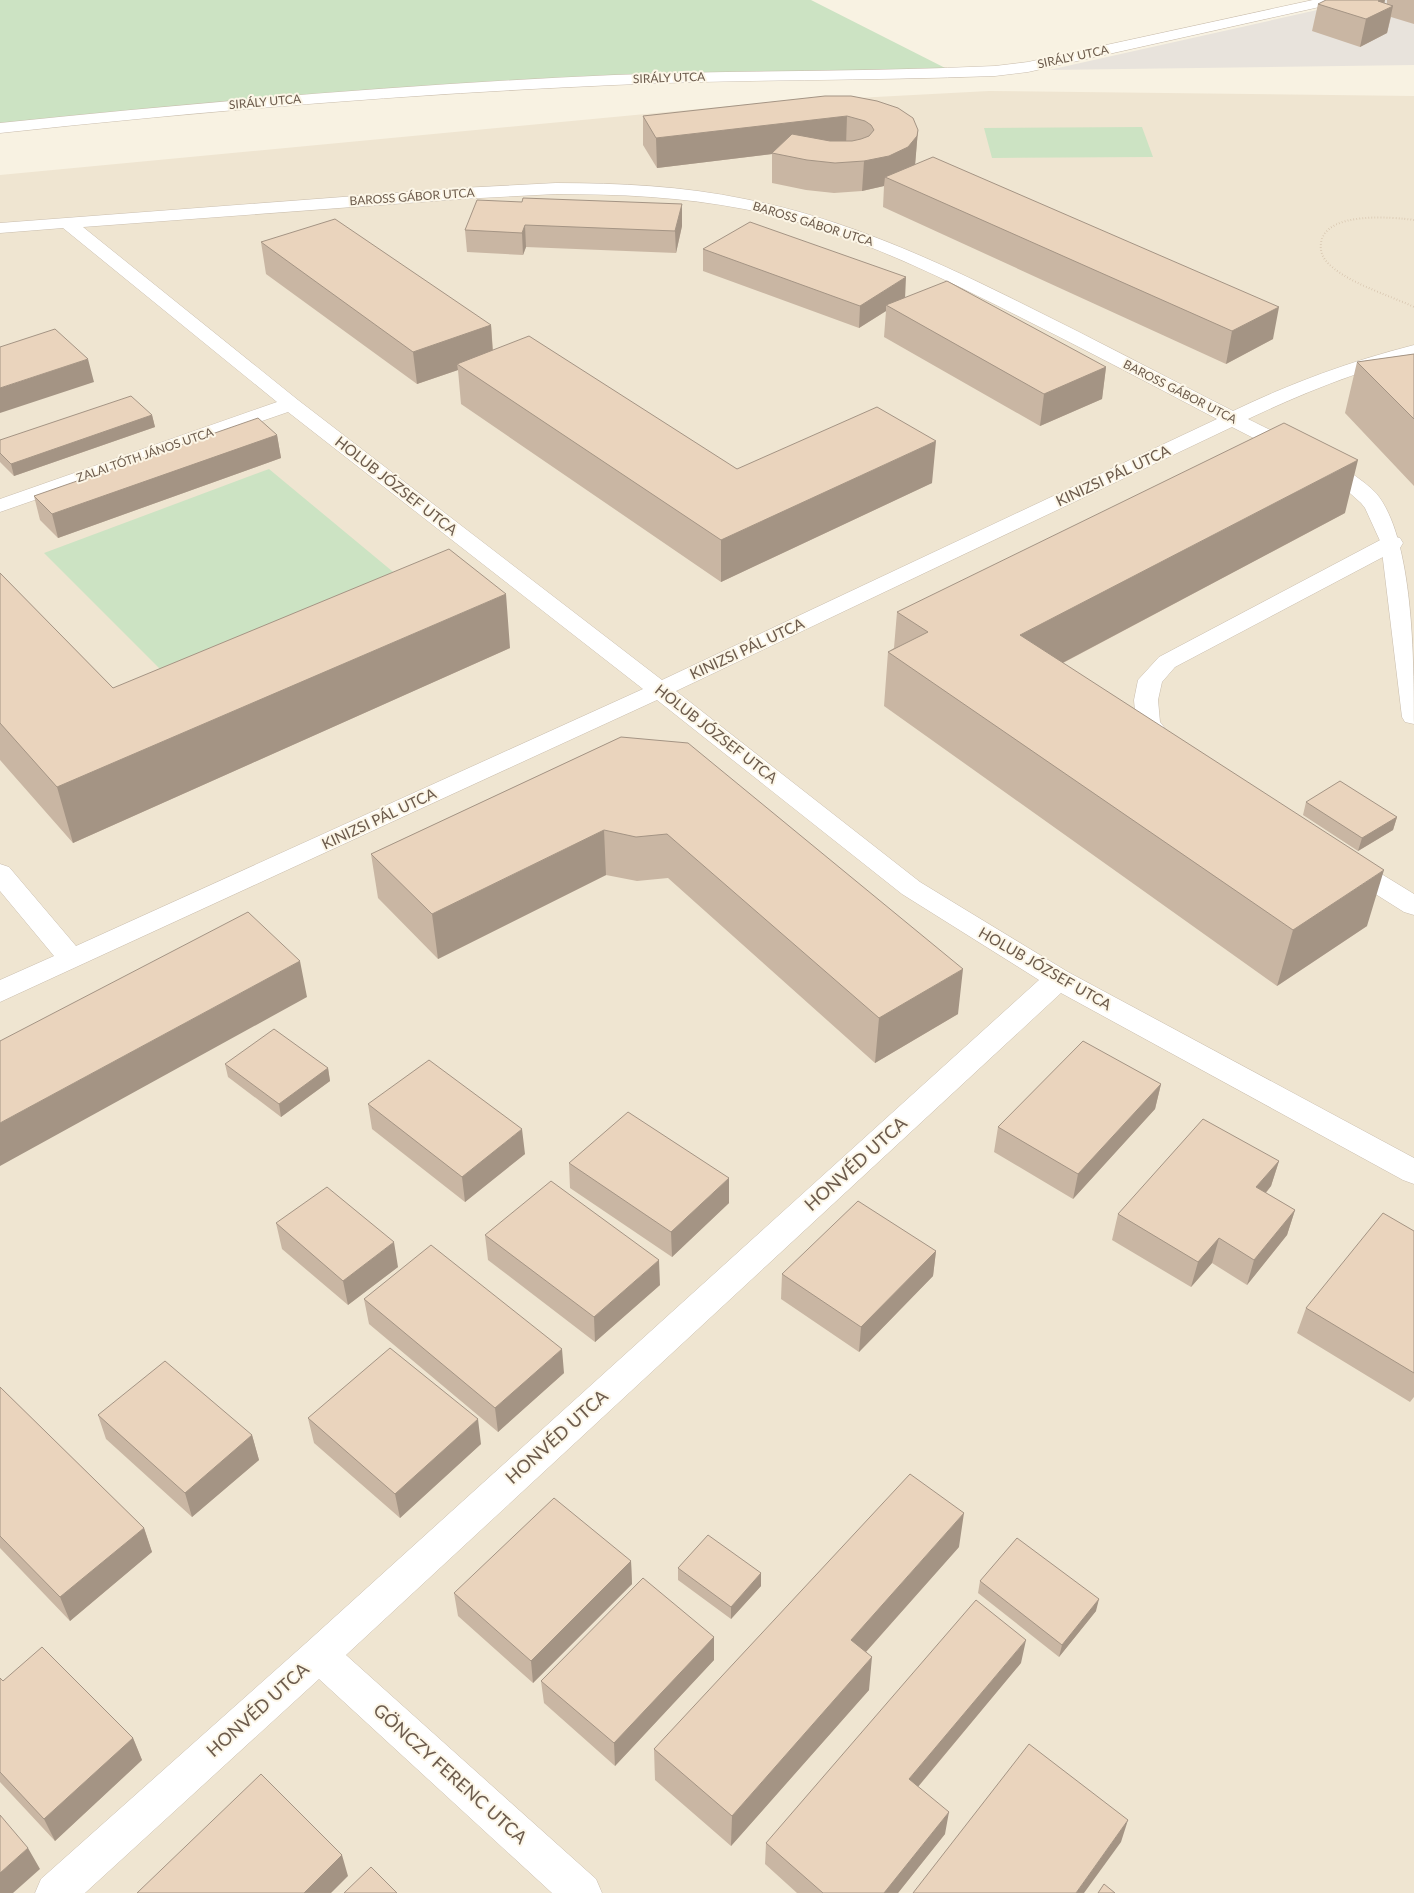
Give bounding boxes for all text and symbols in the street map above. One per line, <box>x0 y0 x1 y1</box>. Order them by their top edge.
street label: SIRÁLY UTCA <box>1036 41 1111 71</box>
street label: SIRÁLY UTCA <box>633 69 706 86</box>
street label: SIRÁLY UTCA <box>228 91 302 112</box>
street label: BAROSS GÁBOR UTCA <box>349 185 476 208</box>
street label: BAROSS GÁBOR UTCA <box>751 198 876 249</box>
street label: BAROSS GÁBOR UTCA <box>1121 356 1240 427</box>
street label: ZALAI TÓTH JÁNOS UTCA <box>74 424 216 485</box>
street label: HOLUB JÓZSEF UTCA <box>332 432 462 539</box>
street label: KINIZSI PÁL UTCA <box>1053 440 1173 509</box>
street label: KINIZSI PÁL UTCA <box>687 613 807 682</box>
street label: HOLUB JÓZSEF UTCA <box>652 680 782 787</box>
street label: KINIZSI PÁL UTCA <box>319 783 439 852</box>
street label: HOLUB JÓZSEF UTCA <box>976 923 1116 1014</box>
street label: HONVÉD UTCA <box>800 1111 912 1215</box>
street label: HONVÉD UTCA <box>501 1384 613 1488</box>
street label: HONVÉD UTCA <box>202 1657 314 1761</box>
street label: GÖNCZY FERENC UTCA <box>369 1698 533 1849</box>

